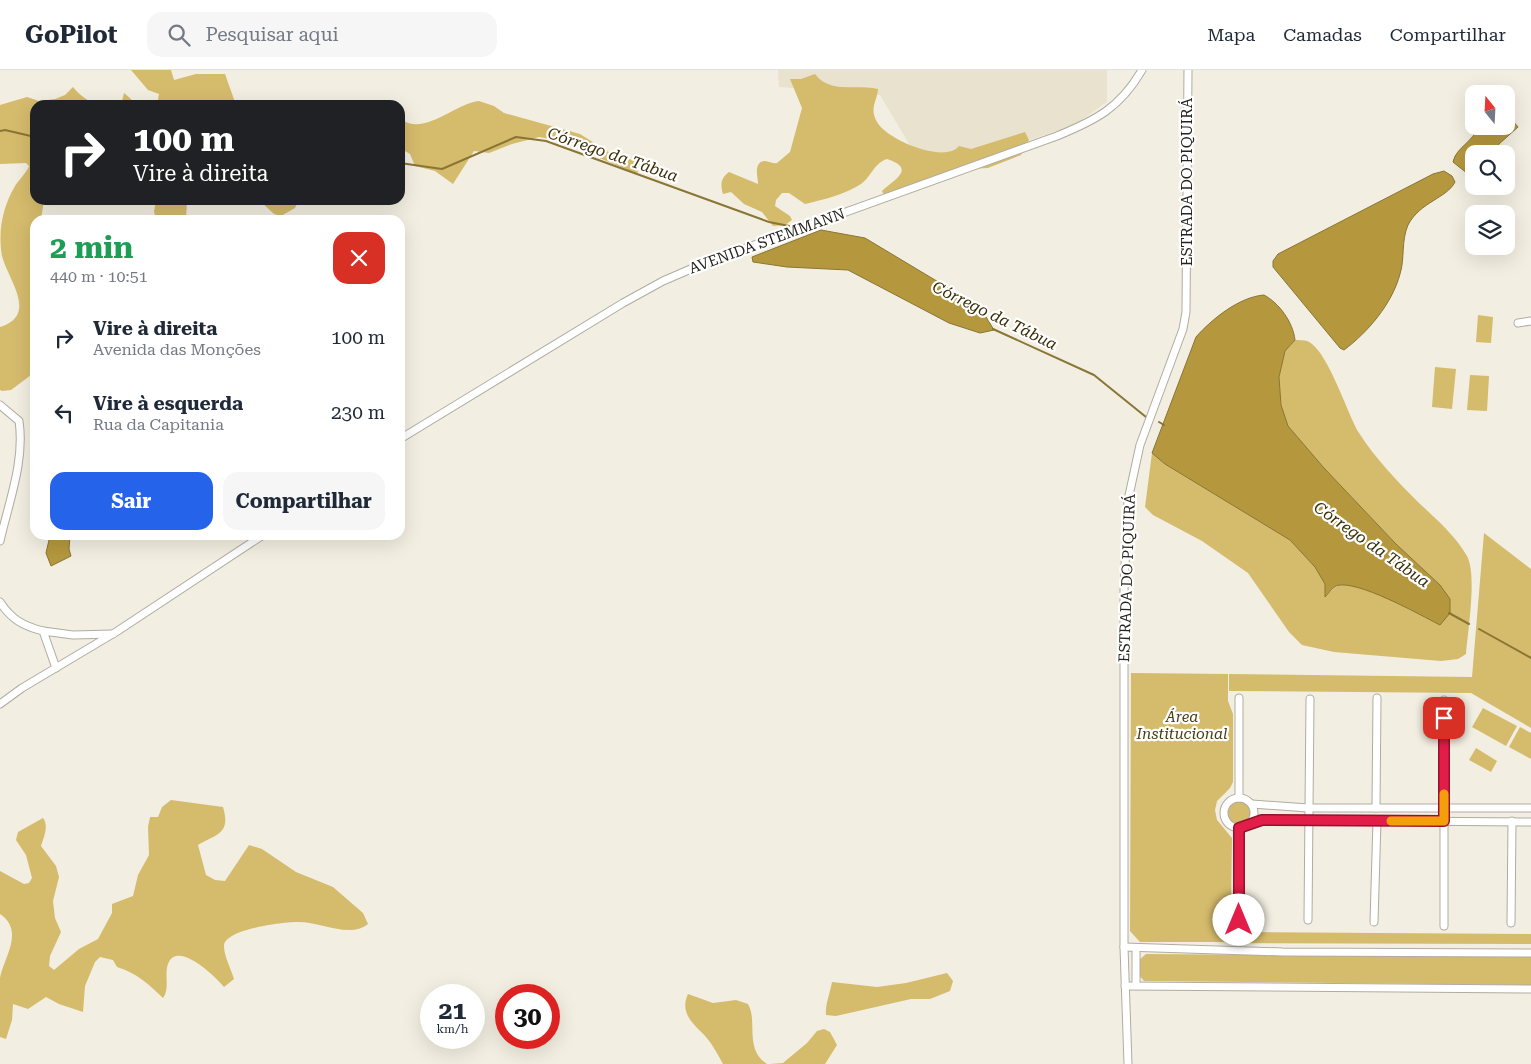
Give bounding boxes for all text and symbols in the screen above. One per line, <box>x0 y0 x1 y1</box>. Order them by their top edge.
search box <box>147 12 497 57</box>
text: GoPilot <box>25 21 117 49</box>
icon: search <box>165 21 193 49</box>
text: Pesquisar aqui <box>205 23 339 46</box>
text: Mapa <box>1207 24 1255 45</box>
text: Camadas <box>1283 24 1362 45</box>
text: Compartilhar <box>1390 24 1506 45</box>
north arrow <box>1465 85 1515 135</box>
map controls <box>1465 85 1515 255</box>
street label: ESTRADA DO PIQUIRÁ <box>1178 97 1196 266</box>
text: 100 m <box>133 119 234 160</box>
icon: right <box>50 120 115 185</box>
water label: Córrego da Tábua <box>545 123 681 186</box>
button: search <box>1465 145 1515 195</box>
text: Vire à direita <box>133 161 268 186</box>
street label: AVENIDA STEMMANN <box>687 204 847 278</box>
button: layers <box>1465 205 1515 255</box>
text: 2 min <box>50 230 133 265</box>
button: close <box>333 232 385 284</box>
text: 440 m · 10:51 <box>50 267 148 286</box>
water label: Córrego da Tábua <box>929 277 1061 354</box>
text: Vire à direita <box>93 317 217 340</box>
icon: right <box>50 324 78 352</box>
text: 100 m <box>331 326 385 349</box>
text: Avenida das Monções <box>93 340 261 359</box>
text: Vire à esquerda <box>93 392 243 415</box>
icon: left <box>50 399 78 427</box>
text: 230 m <box>331 401 385 424</box>
text: Rua da Capitania <box>93 415 224 434</box>
button: Sair <box>50 472 213 530</box>
button: Compartilhar <box>223 472 385 530</box>
street label: ESTRADA DO PIQUIRÁ <box>1115 493 1139 663</box>
water label: Córrego da Tábua <box>1310 497 1433 592</box>
pin <box>1423 697 1465 739</box>
icon: arrive <box>1430 704 1458 732</box>
park label: Área Institucional <box>1135 708 1228 743</box>
position arrow <box>1212 893 1264 945</box>
speed limit sign: 30 <box>495 984 560 1049</box>
text: 21 <box>438 996 467 1025</box>
text: km/h <box>436 1022 469 1036</box>

